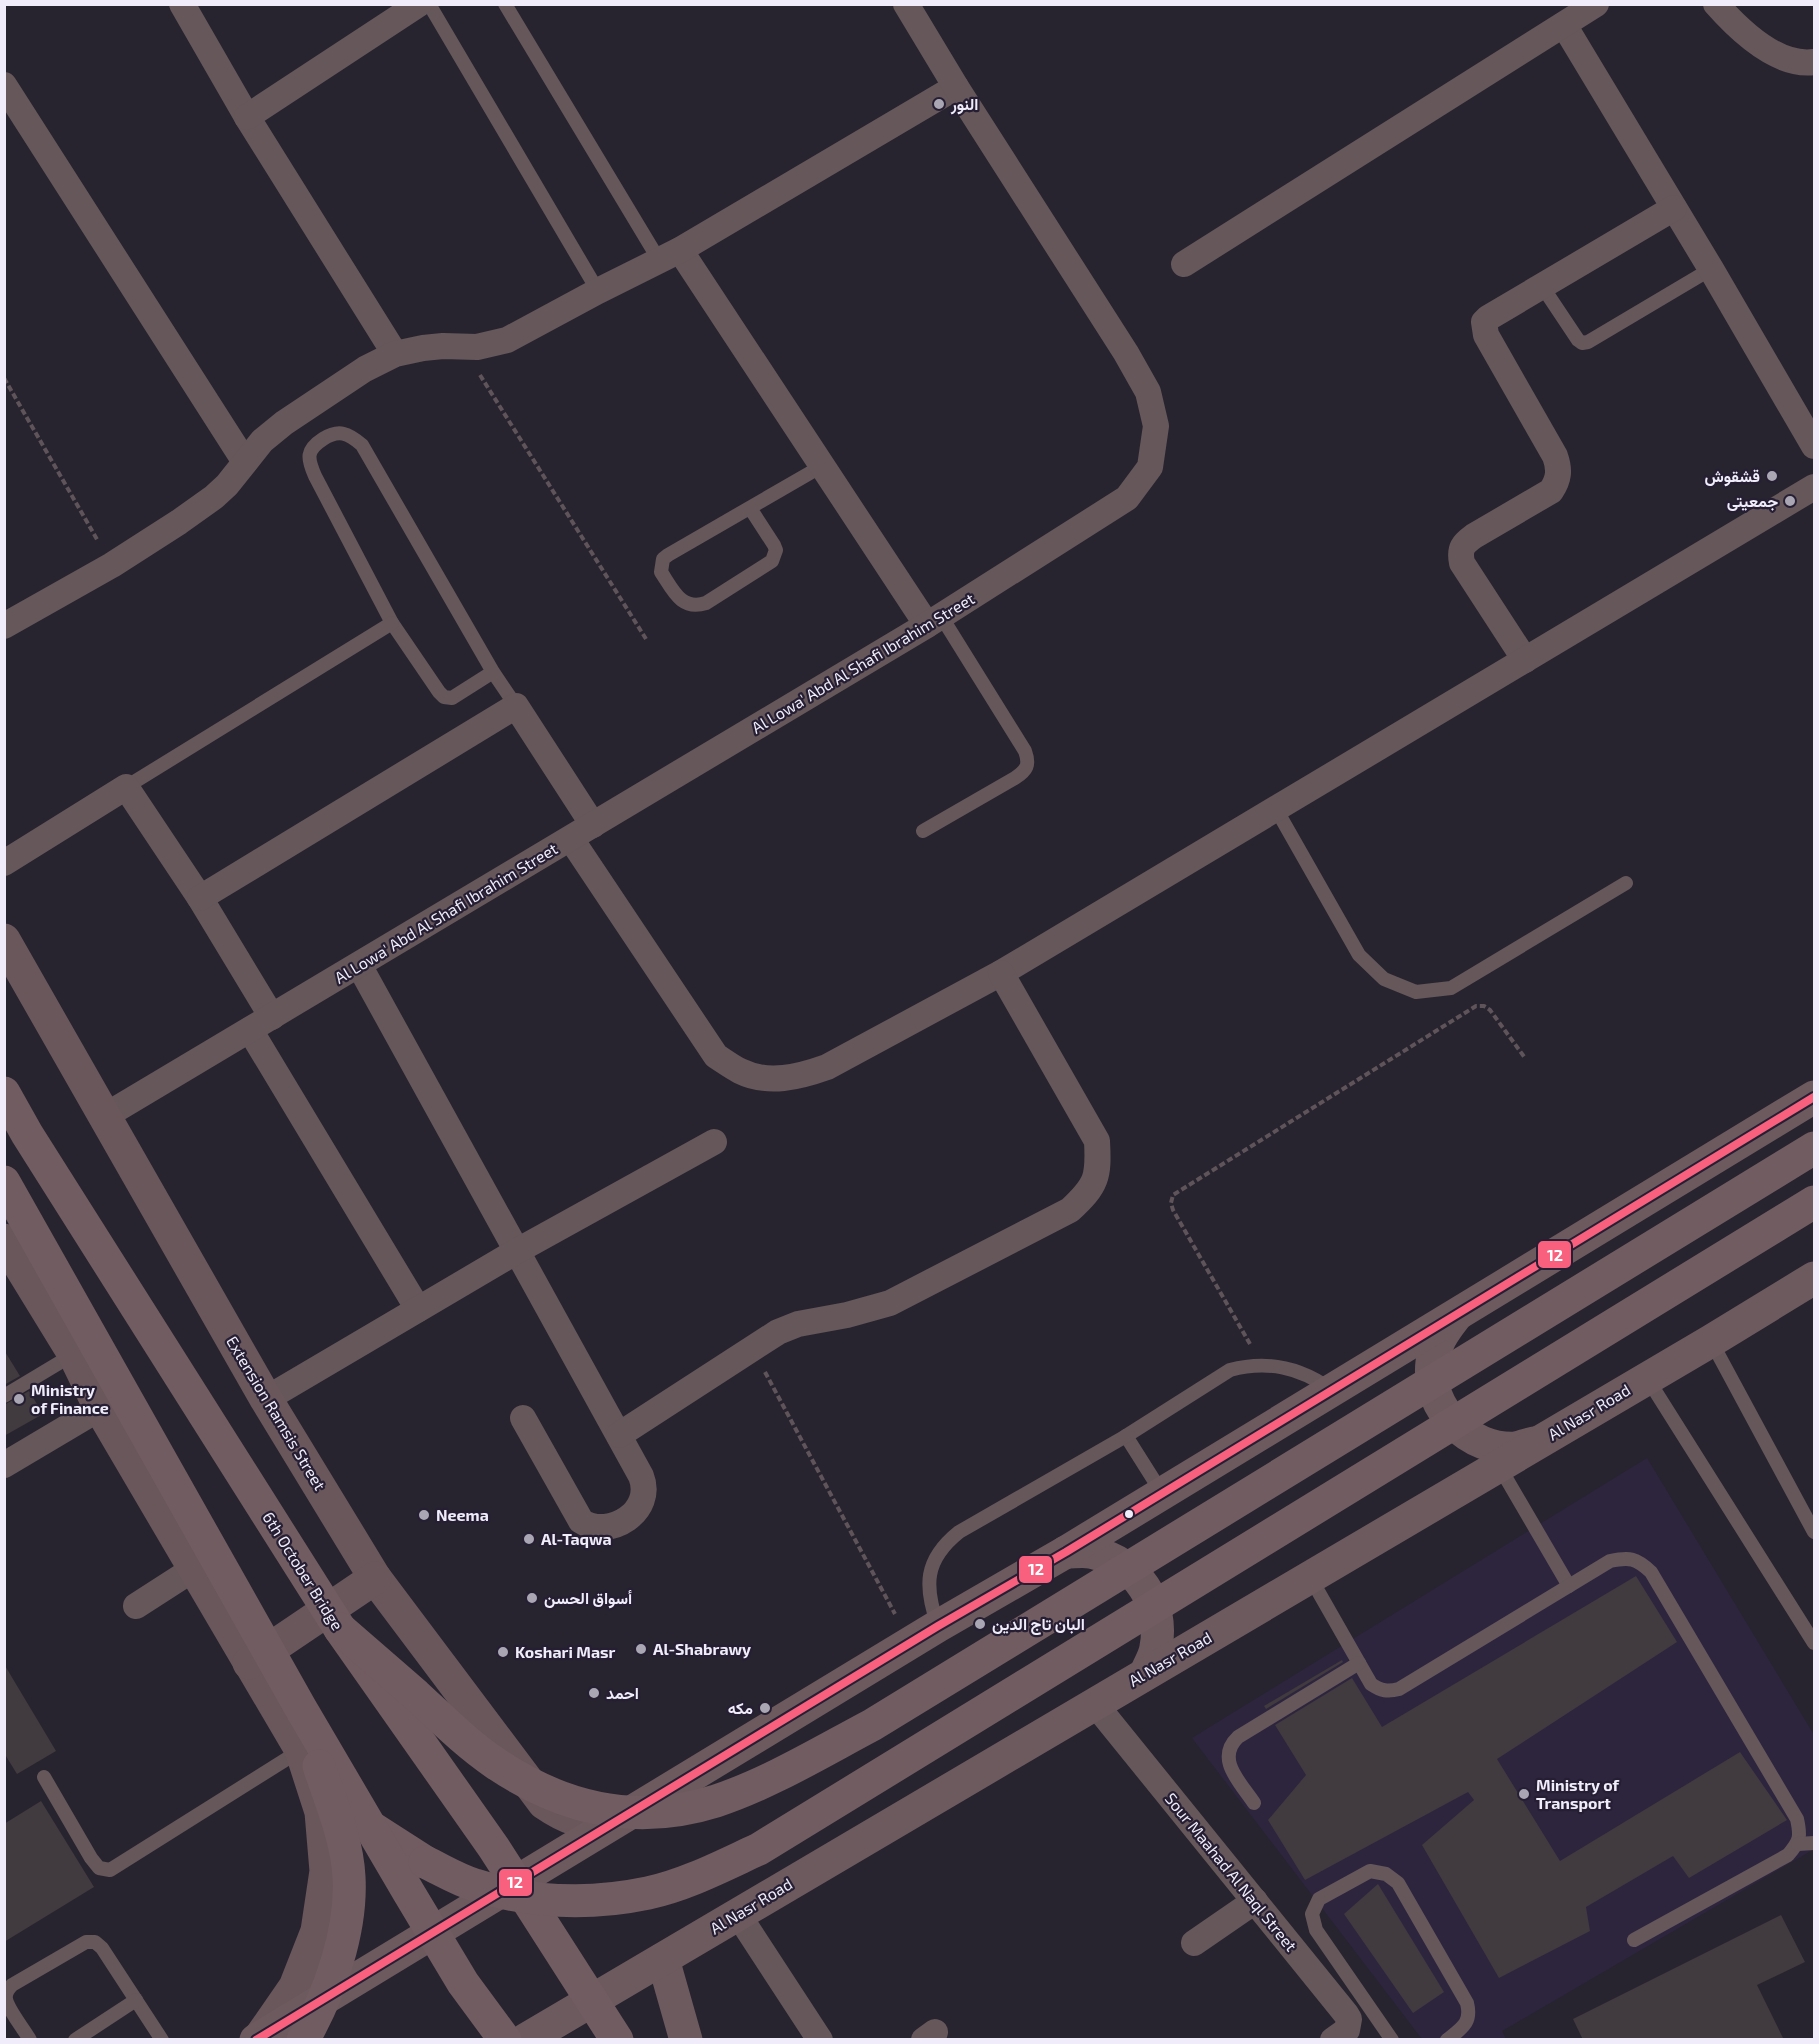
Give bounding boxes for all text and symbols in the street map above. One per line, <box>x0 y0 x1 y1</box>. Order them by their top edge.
place label: النور <box>950 94 978 115</box>
marker: النور <box>932 97 946 111</box>
place label: قشقوش <box>1705 466 1760 487</box>
marker: قشقوش <box>1765 469 1779 483</box>
place label: جمعيتى <box>1727 491 1778 511</box>
marker: جمعيتى <box>1783 494 1797 508</box>
street label: Al Lowa' Abd Al Shafi Ibrahim Street <box>748 588 978 737</box>
street label: Al Lowa' Abd Al Shafi Ibrahim Street <box>331 838 561 987</box>
line badge: 12 <box>1537 1240 1572 1269</box>
text: 12 <box>1547 1245 1563 1264</box>
street label: Extension Ramsis Street <box>223 1332 330 1493</box>
place label: Ministry of Finance <box>31 1380 109 1417</box>
street label: Al Nasr Road <box>1544 1380 1633 1444</box>
marker: Ministry of Finance <box>12 1392 26 1406</box>
place label: Neema <box>436 1505 489 1524</box>
street label: 6th October Bridge <box>259 1508 348 1633</box>
marker: Neema <box>417 1508 431 1522</box>
unlabelled marker <box>1123 1508 1135 1520</box>
place label: Al-Taqwa <box>541 1529 612 1548</box>
marker: Al-Taqwa <box>522 1532 536 1546</box>
line badge: 12 <box>1018 1555 1053 1584</box>
text: 12 <box>1028 1559 1044 1578</box>
place label: أسواق الحسن <box>544 1588 632 1609</box>
marker: أسواق الحسن <box>525 1591 539 1605</box>
place label: البان تاج الدين <box>992 1614 1085 1635</box>
marker: البان تاج الدين <box>973 1617 987 1631</box>
street label: Al Nasr Road <box>1125 1627 1215 1690</box>
place label: Al-Shabrawy <box>653 1639 751 1659</box>
place label: Koshari Masr <box>515 1642 616 1661</box>
marker: Al-Shabrawy <box>634 1642 648 1656</box>
marker: Koshari Masr <box>496 1645 510 1659</box>
place label: احمد <box>606 1683 639 1702</box>
marker: احمد <box>587 1686 601 1700</box>
place label: مكه <box>728 1698 753 1717</box>
marker: مكه <box>758 1701 772 1715</box>
place label: Ministry of Transport <box>1536 1775 1620 1812</box>
marker: Ministry of Transport <box>1517 1787 1531 1801</box>
street label: Sour Maahad Al Naql Street <box>1162 1789 1301 1955</box>
line badge: 12 <box>498 1868 533 1897</box>
text: 12 <box>507 1872 523 1891</box>
street label: Al Nasr Road <box>706 1874 795 1938</box>

